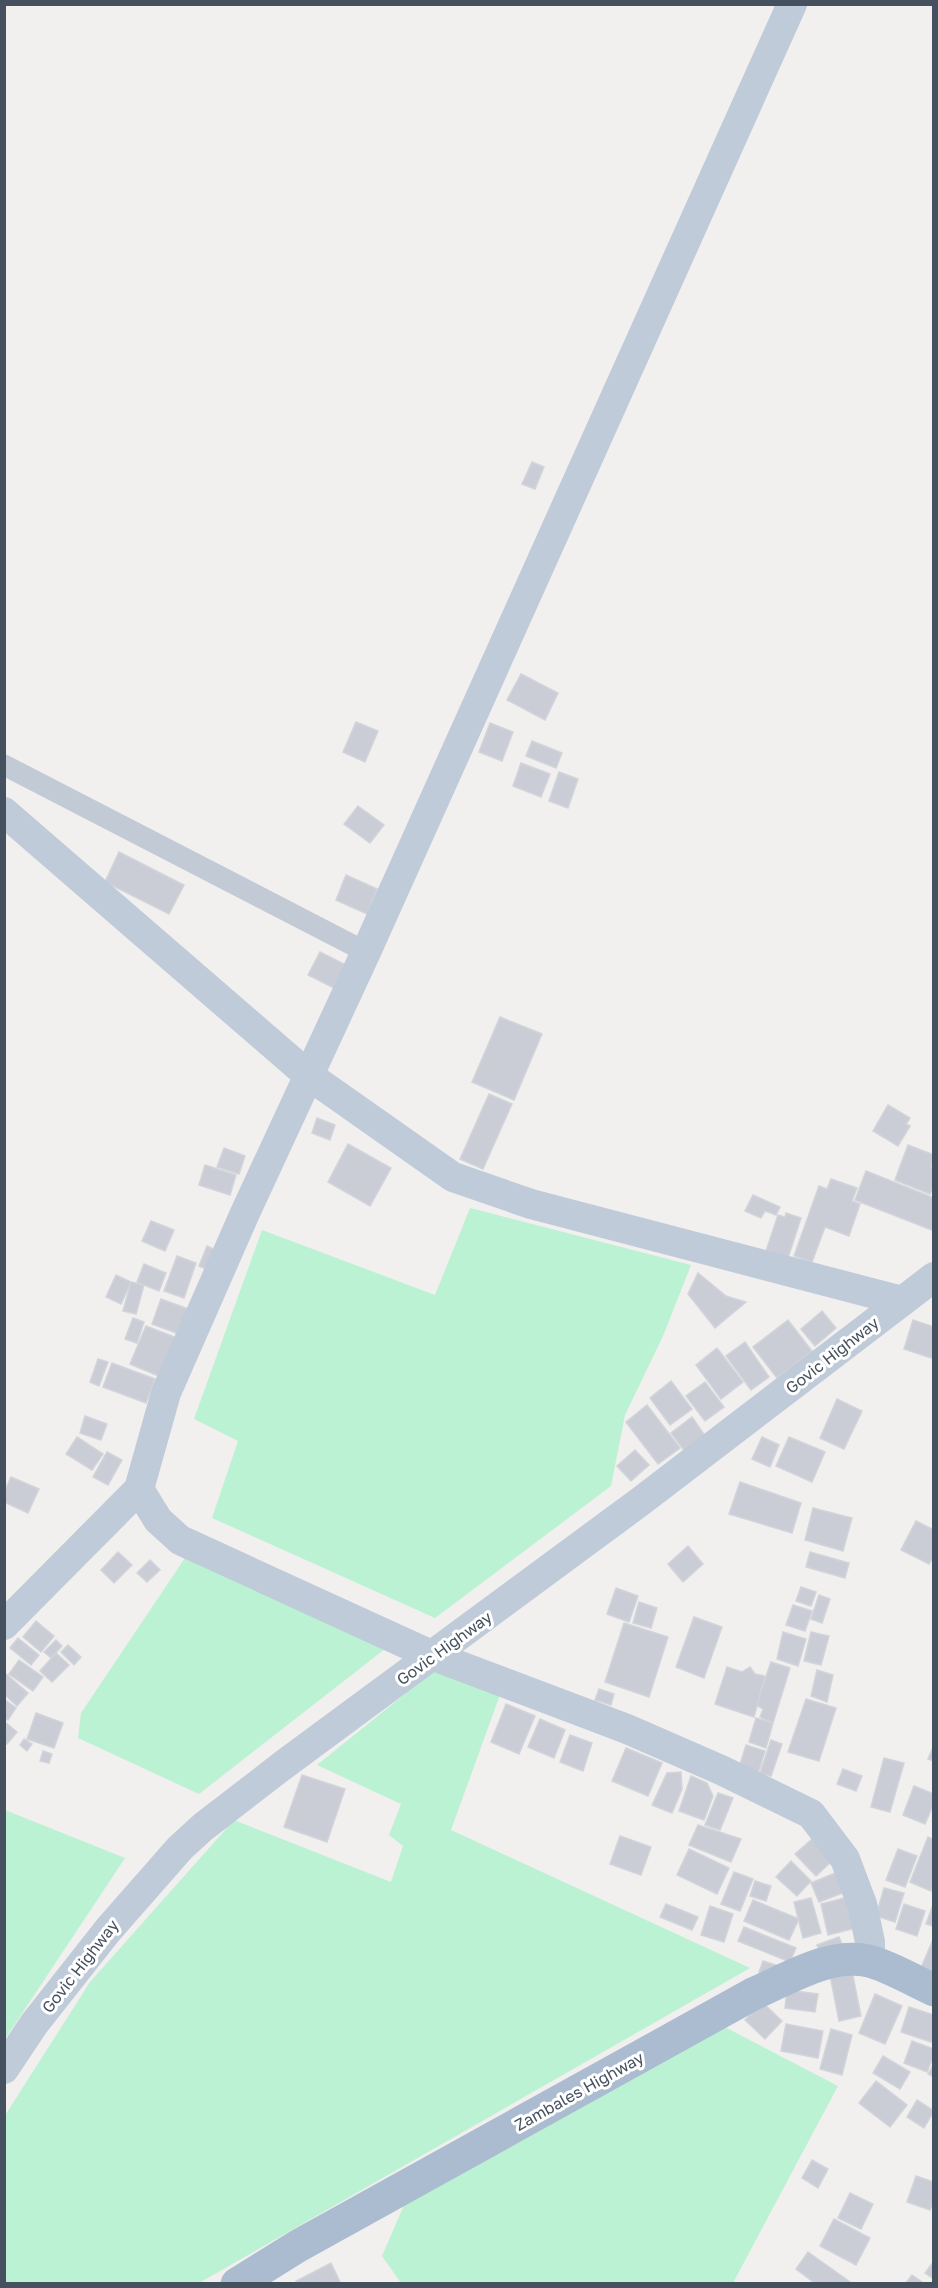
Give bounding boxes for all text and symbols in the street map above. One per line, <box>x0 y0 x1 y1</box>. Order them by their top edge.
street label: Govic Highway <box>781 1312 883 1398</box>
street label: Govic Highway <box>392 1607 496 1689</box>
street label: Govic Highway <box>37 1915 123 2017</box>
street label: Zambales Highway <box>511 2047 647 2135</box>

